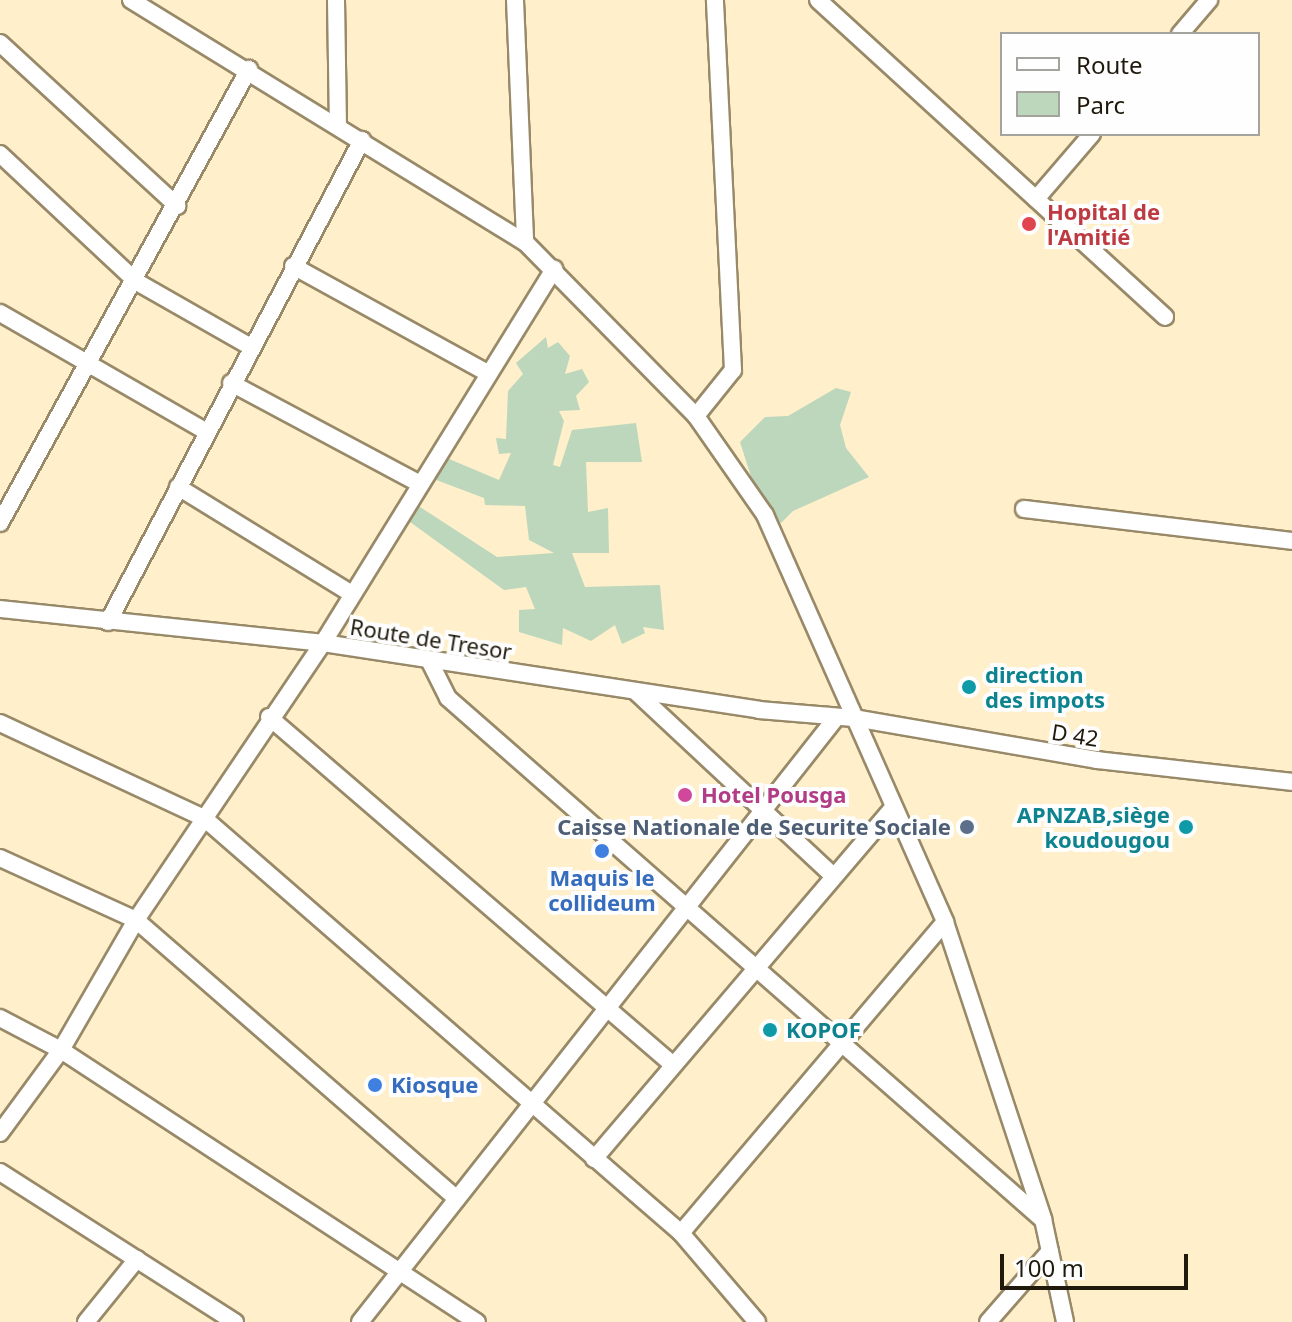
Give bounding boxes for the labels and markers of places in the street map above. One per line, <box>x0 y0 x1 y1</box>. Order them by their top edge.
place label: Hopital de l'Amitié <box>1047 198 1160 250</box>
marker: Hopital de l'Amitié <box>1018 213 1040 235</box>
place label: direction des impots <box>985 661 1105 712</box>
marker: direction des impots <box>960 678 978 696</box>
place label: Hotel Pousga <box>701 782 846 808</box>
marker: Hotel Pousga <box>676 786 694 804</box>
place label: APNZAB,siège koudougou <box>1017 801 1170 852</box>
place label: Caisse Nationale de Securite Sociale <box>557 814 951 840</box>
marker: Caisse Nationale de Securite Sociale <box>958 818 976 836</box>
marker: APNZAB,siège koudougou <box>1177 818 1195 836</box>
marker: Maquis le collideum <box>593 842 611 860</box>
place label: Maquis le collideum <box>548 864 656 916</box>
place label: KOPOF <box>786 1017 861 1043</box>
marker: KOPOF <box>761 1021 779 1039</box>
place label: Kiosque <box>391 1072 478 1098</box>
marker: Kiosque <box>366 1076 384 1094</box>

